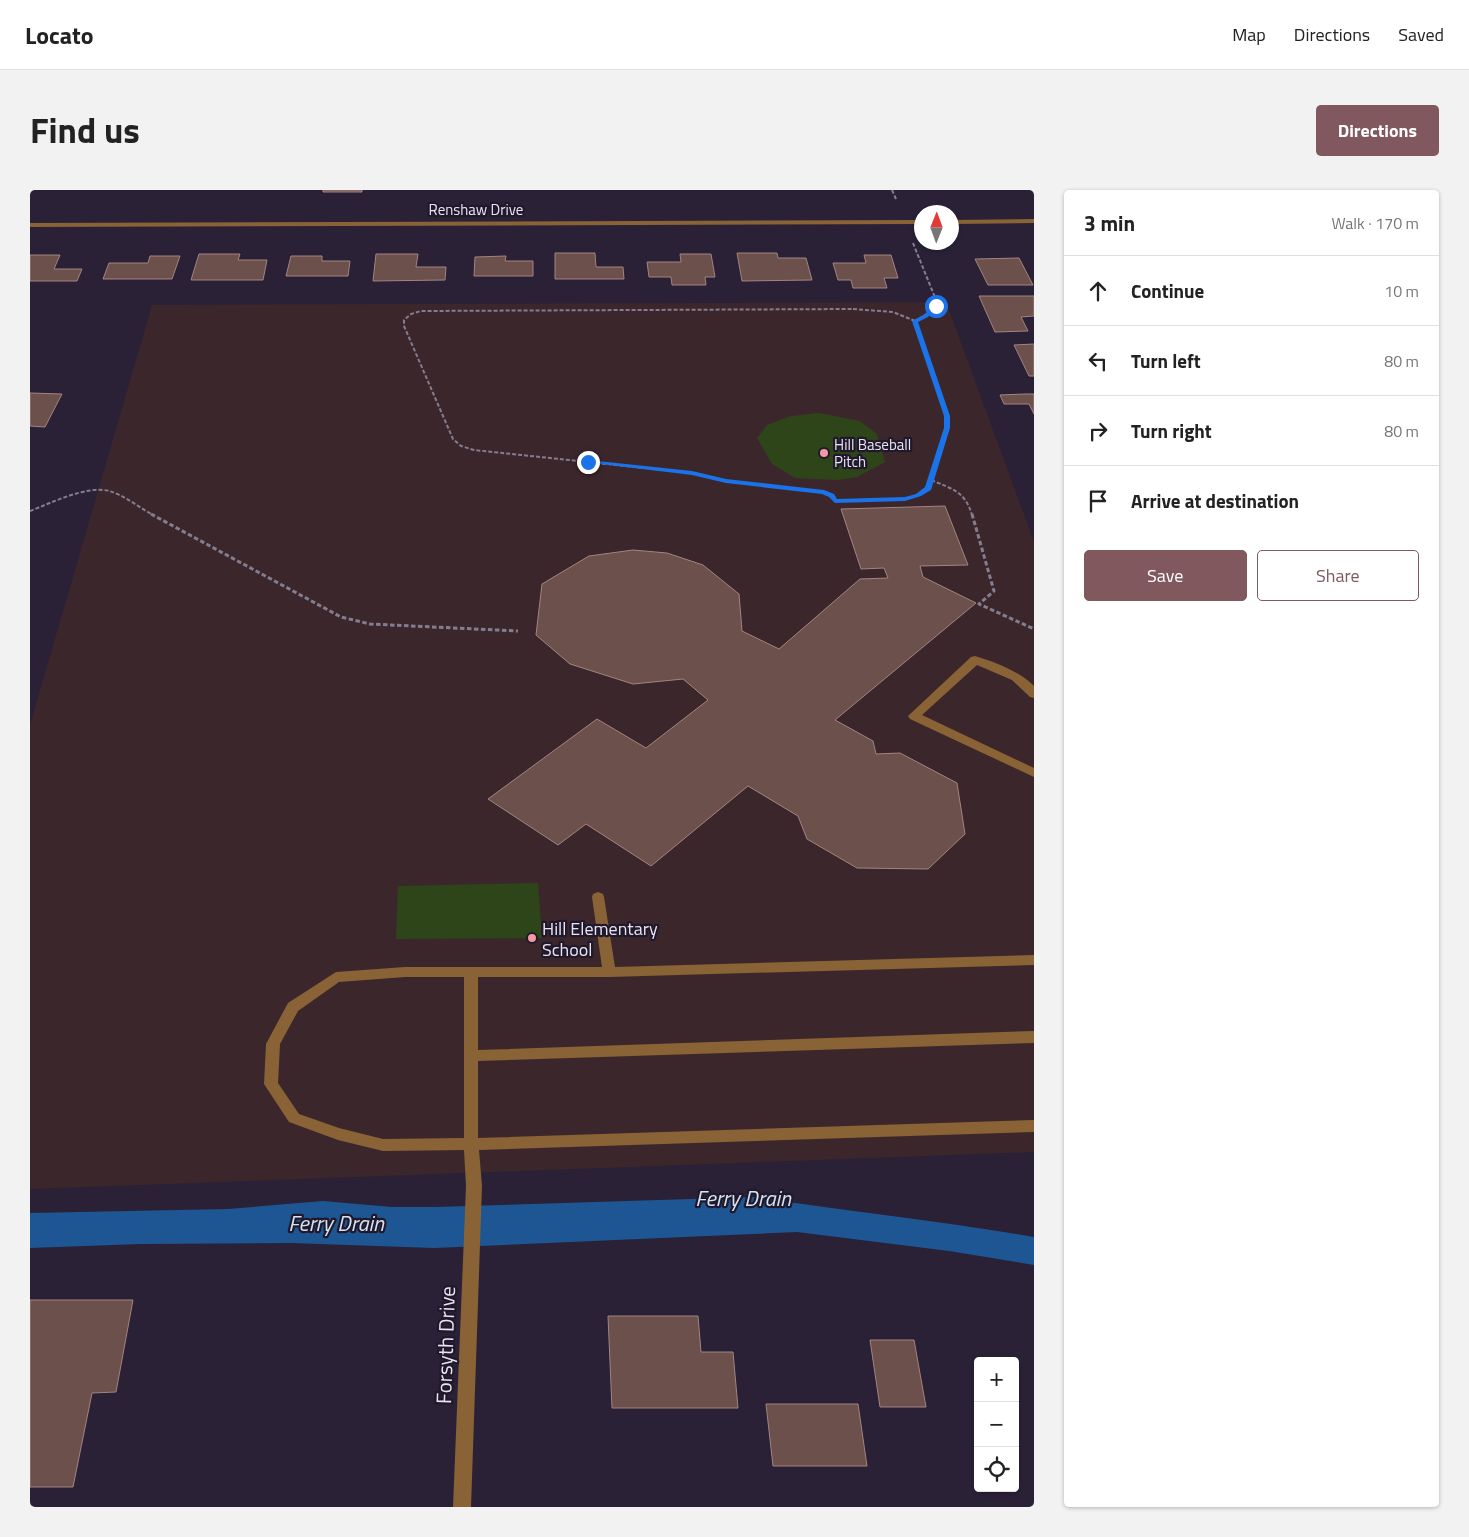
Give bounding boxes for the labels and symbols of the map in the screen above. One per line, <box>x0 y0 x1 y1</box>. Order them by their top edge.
street label: Renshaw Drive <box>429 198 523 221</box>
north arrow <box>914 205 959 250</box>
route start <box>925 295 948 318</box>
place label: Hill Baseball Pitch <box>834 433 911 473</box>
marker: Hill Baseball Pitch <box>818 447 830 459</box>
route end <box>577 451 600 474</box>
place label: Hill Elementary School <box>542 915 658 963</box>
marker: Hill Elementary School <box>526 932 538 944</box>
water label: Ferry Drain <box>695 1181 792 1215</box>
water label: Ferry Drain <box>288 1206 385 1240</box>
street label: Forsyth Drive <box>427 1285 463 1405</box>

